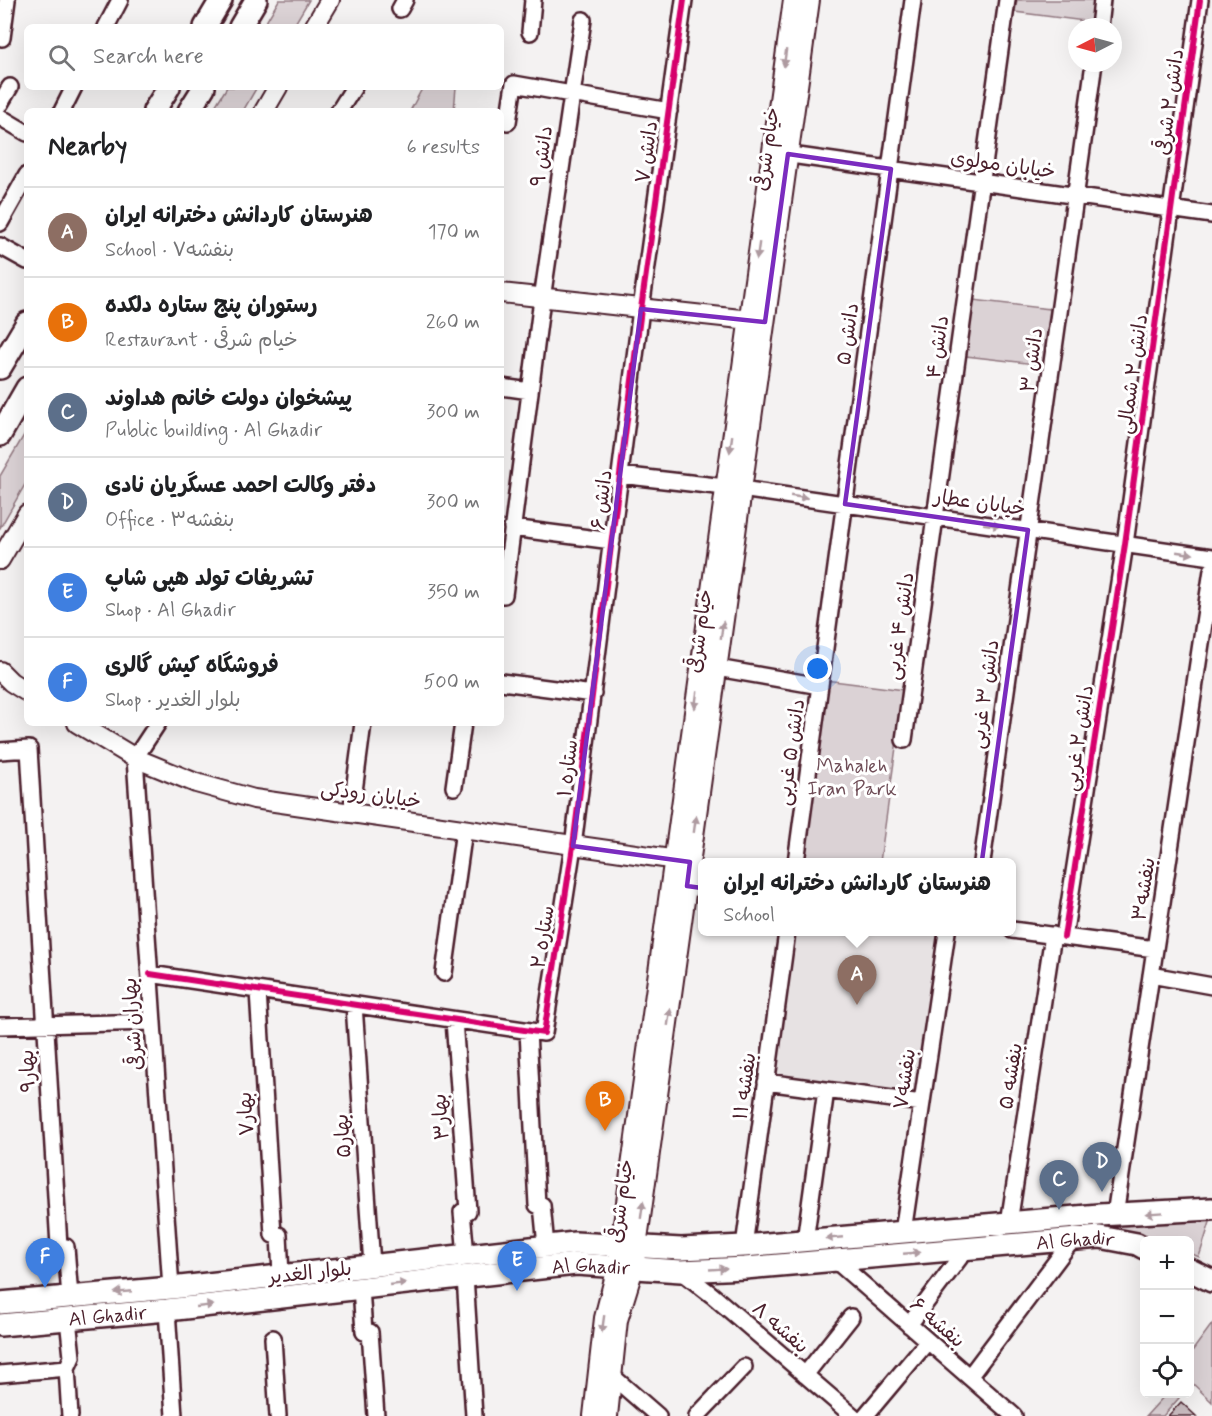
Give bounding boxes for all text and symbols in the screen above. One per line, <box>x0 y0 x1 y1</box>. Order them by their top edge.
north arrow <box>1068 18 1122 72</box>
search box <box>24 24 504 90</box>
icon: search <box>45 41 78 74</box>
text: Search here <box>93 43 204 71</box>
street label: دانش ۲ شرقی <box>1149 47 1191 157</box>
one-way arrow <box>780 49 789 68</box>
street label: خیام شرقی <box>747 105 787 193</box>
street label: دانش ۷ <box>630 119 665 185</box>
street label: دانش ۹ <box>525 124 560 188</box>
text: Nearby <box>48 130 127 164</box>
text: 6 results <box>407 134 480 161</box>
street label: خیابان مولوی <box>949 145 1057 186</box>
text: هنرستان کاردانش دخترانه ایران <box>105 202 373 230</box>
text: A <box>61 219 74 246</box>
text: 170 m <box>428 219 480 246</box>
text: School · بنفشه۷ <box>105 237 234 264</box>
one-way arrow <box>753 242 763 261</box>
text: رستوران پنج ستاره دلکده <box>105 292 318 320</box>
street label: دانش ۵ <box>831 301 866 367</box>
text: B <box>61 309 74 336</box>
text: 260 m <box>426 309 480 336</box>
street label: دانش ۲ شمالی <box>1112 313 1155 436</box>
street label: دانش ۴ <box>921 314 956 381</box>
street label: دانش ۳ <box>1015 326 1050 394</box>
text: Restaurant · خیام شرقی <box>105 327 298 354</box>
text: پیشخوان دولت خانم هداوند <box>105 385 352 413</box>
text: C <box>60 399 75 426</box>
text: 300 m <box>426 399 480 426</box>
text: Public building · Al Ghadir <box>105 417 322 444</box>
one-way arrow <box>727 435 736 454</box>
street label: دانش ۶ <box>585 468 620 532</box>
text: دفتر وکالت احمد عسگریان نادی <box>105 472 376 500</box>
street label: خیابان عطار <box>930 483 1027 523</box>
text: D <box>61 489 74 516</box>
text: 300 m <box>426 489 480 516</box>
one-way arrow <box>790 493 809 502</box>
text: Office · بنفشه۳ <box>105 507 234 534</box>
one-way arrow <box>983 521 1002 530</box>
one-way arrow <box>1176 549 1195 558</box>
text: تشریفات تولد هپی شاپ <box>105 565 313 593</box>
street label: دانش ۴ غربی <box>880 571 921 682</box>
text: E <box>62 579 73 606</box>
text: 350 m <box>427 579 480 606</box>
street label: خیام شرقی <box>680 587 720 675</box>
text: Shop · Al Ghadir <box>105 597 236 624</box>
one-way arrow <box>718 621 727 640</box>
street label: دانش ۳ غربی <box>964 638 1007 751</box>
text: فروشگاه کیش گالری <box>105 652 279 680</box>
your location <box>803 654 832 683</box>
text: F <box>62 669 73 696</box>
text: 500 m <box>423 669 480 696</box>
street label: دانش ۲ غربی <box>1058 683 1101 793</box>
text: Shop · بلوار الغدیر <box>105 687 241 714</box>
one-way arrow <box>691 690 700 709</box>
street label: دانش ۵ غربی <box>771 697 812 807</box>
street label: ستاره ۱ <box>552 738 585 798</box>
park label: Mahaleh Iran Park <box>807 753 897 803</box>
street label: خیابان رودکی <box>319 775 423 816</box>
one-way arrow <box>691 814 700 833</box>
street label: بنفشه۳ <box>1126 855 1163 923</box>
popup <box>698 858 1016 936</box>
text: هنرستان کاردانش دخترانه ایران <box>723 870 991 898</box>
text: School <box>723 902 775 929</box>
street label: ستاره ۲ <box>525 904 562 971</box>
pin: A <box>838 956 876 1005</box>
street label: بهاران شرقی <box>116 977 150 1071</box>
one-way arrow <box>664 1007 673 1026</box>
street label: بنفشه ۵ <box>993 1041 1030 1111</box>
street label: بنفشه۷ <box>888 1047 923 1112</box>
street label: بهار۹ <box>14 1049 43 1093</box>
street label: بنفشه ۱۱ <box>727 1051 764 1122</box>
pin: B <box>586 1082 624 1131</box>
street label: بهار۷ <box>232 1091 261 1137</box>
street label: بهار۳ <box>426 1093 457 1141</box>
street label: بهار۵ <box>328 1113 359 1159</box>
pin: D <box>1082 1142 1122 1192</box>
street label: خیام شرقی <box>601 1157 641 1245</box>
pin: C <box>1040 1160 1078 1210</box>
one-way arrow <box>637 1200 647 1219</box>
one-way arrow <box>1144 1209 1163 1218</box>
street label: Al Ghadir <box>1035 1225 1117 1258</box>
one-way arrow <box>824 1233 843 1243</box>
map controls <box>1140 1236 1194 1398</box>
button: + <box>1140 1236 1194 1290</box>
pin: F <box>26 1238 64 1288</box>
pin: E <box>498 1242 536 1291</box>
one-way arrow <box>903 1248 922 1258</box>
street label: Al Ghadir <box>550 1252 631 1283</box>
street label: بلوار الغدیر <box>265 1256 353 1291</box>
one-way arrow <box>709 1265 728 1274</box>
one-way arrow <box>389 1279 408 1289</box>
one-way arrow <box>114 1287 133 1297</box>
button: − <box>1140 1290 1194 1344</box>
street label: بنفشه ۶ <box>904 1292 970 1355</box>
street label: بنفشه ۸ <box>746 1296 814 1360</box>
street label: Al Ghadir <box>67 1300 149 1334</box>
one-way arrow <box>195 1301 214 1311</box>
one-way arrow <box>599 1314 608 1333</box>
button: locate <box>1140 1344 1194 1398</box>

